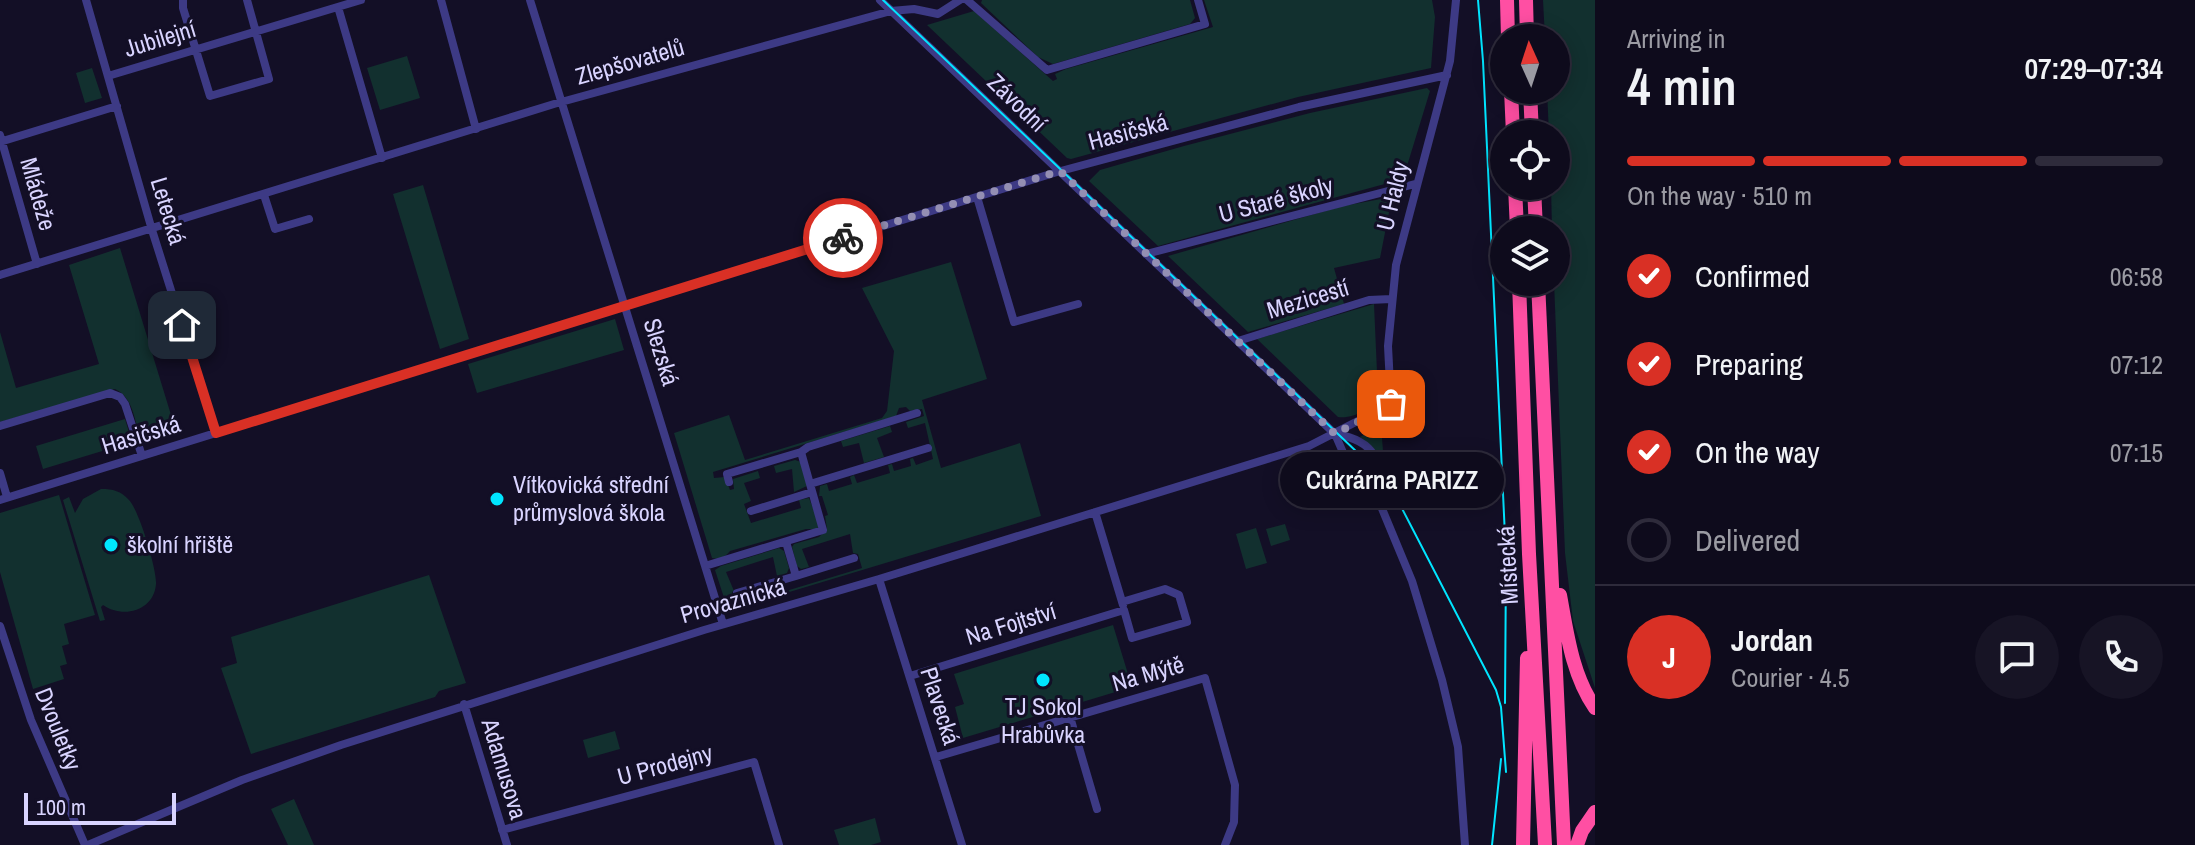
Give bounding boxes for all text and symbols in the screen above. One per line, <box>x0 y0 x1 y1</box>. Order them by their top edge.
street label: Jubilejní <box>120 12 200 64</box>
text: Arriving in <box>1627 21 1725 56</box>
north arrow <box>1490 24 1570 104</box>
map controls <box>1490 24 1570 296</box>
street label: Zlepšovatelů <box>572 30 688 92</box>
text: 07:29–07:34 <box>2024 48 2163 88</box>
text: 4 min <box>1627 51 1737 121</box>
street label: Závodní <box>981 66 1055 139</box>
street label: Hasičská <box>1085 105 1171 157</box>
button: locate <box>1490 120 1570 200</box>
street label: Mládeže <box>13 154 65 234</box>
street label: U Haldy <box>1368 158 1416 234</box>
street label: U Staré školy <box>1215 168 1337 230</box>
street label: Letecká <box>144 173 194 248</box>
text: On the way · 510 m <box>1627 178 1812 213</box>
courier <box>803 198 883 278</box>
icon: bike <box>821 216 865 260</box>
button: layers <box>1490 216 1570 296</box>
icon: check <box>1627 254 1671 298</box>
text: Confirmed <box>1695 256 1810 296</box>
text: 06:58 <box>2110 259 2163 294</box>
street label: Mezicestí <box>1263 270 1353 326</box>
pin <box>148 291 216 359</box>
icon: home <box>160 303 204 347</box>
street label: Slezská <box>637 314 687 389</box>
icon: check <box>1627 342 1671 386</box>
text: Preparing <box>1695 344 1803 384</box>
text: 07:12 <box>2110 347 2163 382</box>
pin <box>1357 370 1425 438</box>
icon: bag <box>1369 382 1413 426</box>
street label: Hasičská <box>97 407 184 461</box>
icon: check <box>1627 430 1671 474</box>
text: On the way <box>1695 432 1819 472</box>
text: 07:15 <box>2110 435 2163 470</box>
callout: Cukrárna PARIZZ <box>1279 452 1503 508</box>
text: Cukrárna PARIZZ <box>1306 462 1478 497</box>
place label: Vítkovická střední průmyslová škola <box>513 468 670 528</box>
marker: Vítkovická střední průmyslová škola <box>488 490 506 508</box>
text: Delivered <box>1695 520 1800 560</box>
street label: Místecká <box>1489 525 1525 605</box>
place label: školní hřiště <box>127 528 233 560</box>
marker: školní hřiště <box>102 536 120 554</box>
street label: Provaznická <box>676 570 789 630</box>
street label: Na Fojtství <box>962 594 1060 652</box>
button: chat <box>1975 615 2059 699</box>
button: phone <box>2079 615 2163 699</box>
text: Jordan <box>1731 620 1813 660</box>
text: J <box>1662 637 1676 677</box>
street label: Na Mýtě <box>1108 648 1187 699</box>
text: Courier · 4.5 <box>1731 660 1850 695</box>
street label: Plavecká <box>913 663 969 749</box>
marker: TJ Sokol Hrabůvka <box>1034 671 1052 689</box>
street label: Dvouletky <box>28 683 90 775</box>
place label: TJ Sokol Hrabůvka <box>1001 690 1085 750</box>
street label: Adamusova <box>474 713 535 823</box>
street label: U Prodejny <box>614 736 716 792</box>
scale bar <box>24 789 176 825</box>
text: 100 m <box>36 792 86 822</box>

